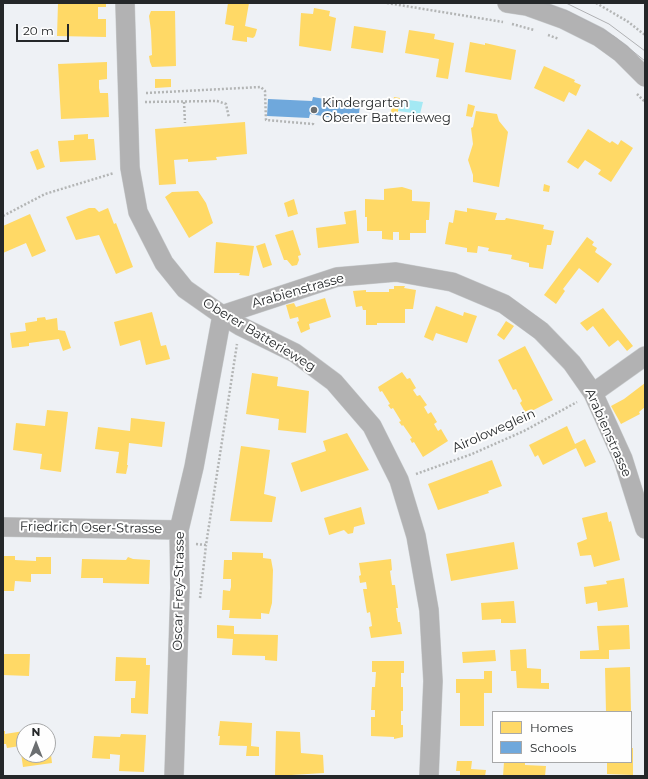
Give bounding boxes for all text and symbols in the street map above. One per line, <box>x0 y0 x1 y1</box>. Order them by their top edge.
scale bar <box>18 16 71 42</box>
text: 20 m <box>23 23 54 38</box>
place label: Kindergarten Oberer Batterieweg <box>322 95 451 126</box>
marker: Kindergarten Oberer Batterieweg <box>309 105 319 115</box>
street label: Arabienstrasse <box>250 270 346 312</box>
street label: Oberer Batterieweg <box>200 295 318 375</box>
street label: Arabienstrasse <box>582 386 634 480</box>
street label: Airoloweglein <box>450 406 538 456</box>
street label: Friedrich Oser-Strasse <box>20 519 162 537</box>
street label: Oscar Frey-Strasse <box>170 531 188 651</box>
legend <box>492 711 632 763</box>
text: Homes <box>530 720 573 735</box>
north arrow <box>16 723 56 763</box>
text: N <box>32 725 40 739</box>
text: Schools <box>530 740 576 755</box>

